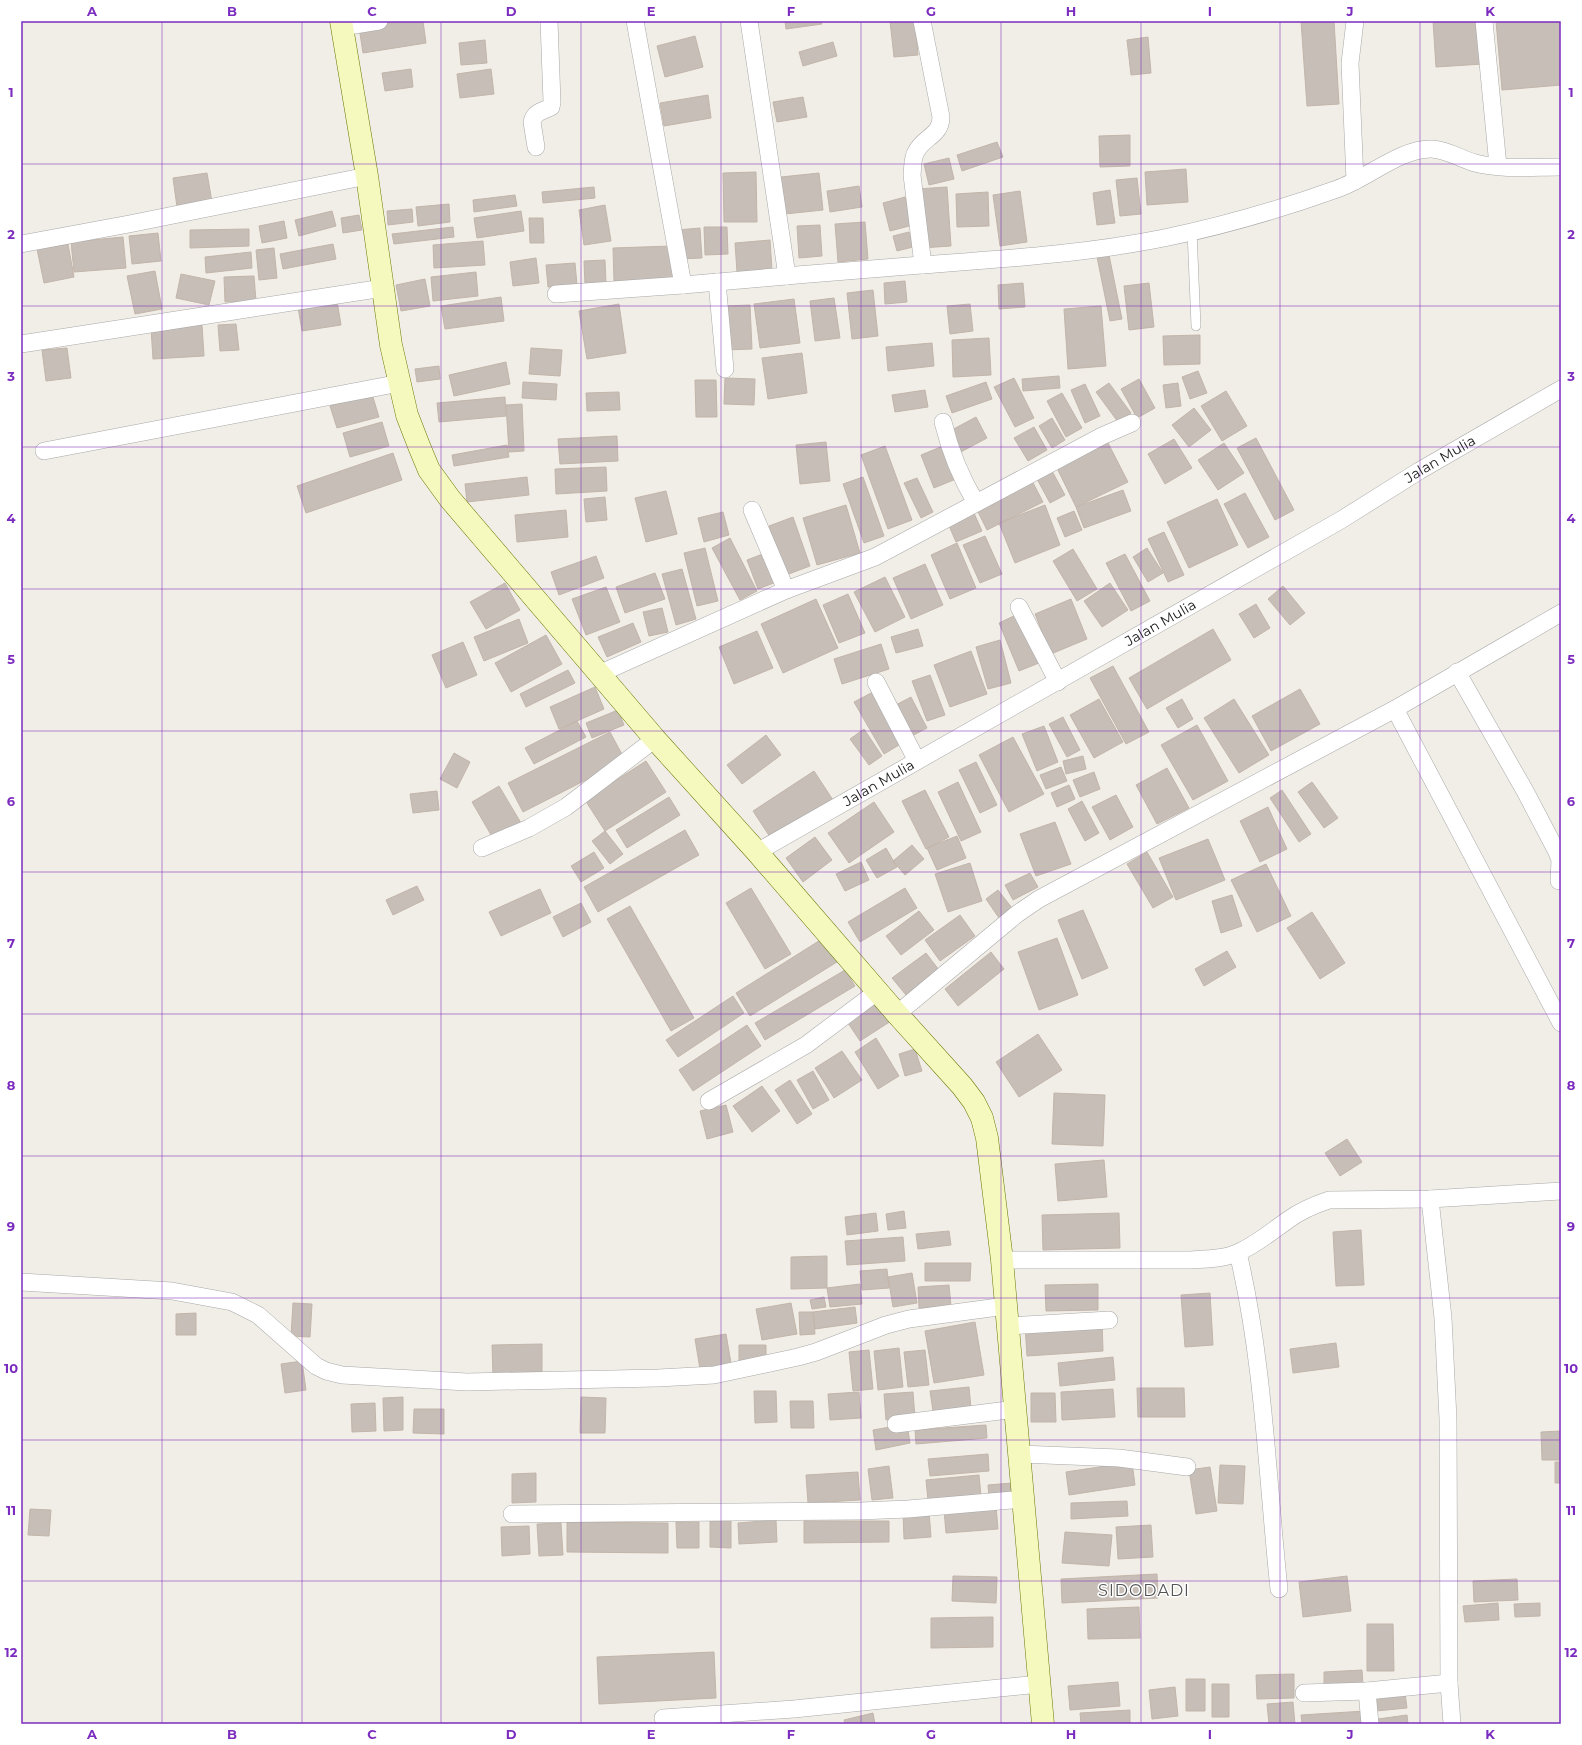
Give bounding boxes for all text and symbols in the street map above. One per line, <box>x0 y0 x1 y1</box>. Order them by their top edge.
text: A <box>86 3 98 19</box>
text: B <box>227 3 237 19</box>
text: C <box>367 3 377 19</box>
text: D <box>506 3 517 19</box>
text: E <box>647 3 656 19</box>
text: F <box>787 3 795 19</box>
text: G <box>926 3 936 19</box>
text: H <box>1066 3 1076 19</box>
text: I <box>1208 3 1212 19</box>
text: J <box>1345 3 1354 19</box>
text: K <box>1485 3 1495 19</box>
text: 1 <box>8 84 14 100</box>
text: 1 <box>1568 84 1574 100</box>
text: 2 <box>7 226 15 242</box>
text: 2 <box>1567 226 1575 242</box>
text: 3 <box>6 368 15 384</box>
text: 3 <box>1566 368 1575 384</box>
street label: Jalan Mulia <box>1400 431 1479 487</box>
text: 4 <box>7 510 16 526</box>
text: 4 <box>1567 510 1576 526</box>
street label: Jalan Mulia <box>1121 595 1199 651</box>
text: 5 <box>7 651 15 667</box>
text: 5 <box>1567 651 1575 667</box>
street label: Jalan Mulia <box>839 755 918 811</box>
text: 6 <box>7 793 16 809</box>
text: 6 <box>1567 793 1576 809</box>
text: 7 <box>7 935 15 951</box>
text: 7 <box>1567 935 1575 951</box>
text: 8 <box>7 1077 16 1093</box>
text: 8 <box>1567 1077 1576 1093</box>
text: 9 <box>7 1218 15 1234</box>
text: 9 <box>1567 1218 1575 1234</box>
text: 10 <box>4 1360 18 1376</box>
text: 10 <box>1564 1360 1578 1376</box>
text: 11 <box>6 1502 16 1518</box>
text: 11 <box>1566 1502 1576 1518</box>
district label: SIDODADI <box>1098 1581 1190 1600</box>
text: 12 <box>5 1644 18 1660</box>
text: 12 <box>1565 1644 1578 1660</box>
text: A <box>86 1726 98 1742</box>
text: B <box>227 1726 237 1742</box>
text: C <box>367 1726 377 1742</box>
text: D <box>506 1726 517 1742</box>
text: E <box>647 1726 656 1742</box>
text: F <box>787 1726 795 1742</box>
text: G <box>926 1726 936 1742</box>
text: H <box>1066 1726 1076 1742</box>
text: I <box>1208 1726 1212 1742</box>
text: J <box>1345 1726 1354 1742</box>
text: K <box>1485 1726 1495 1742</box>

